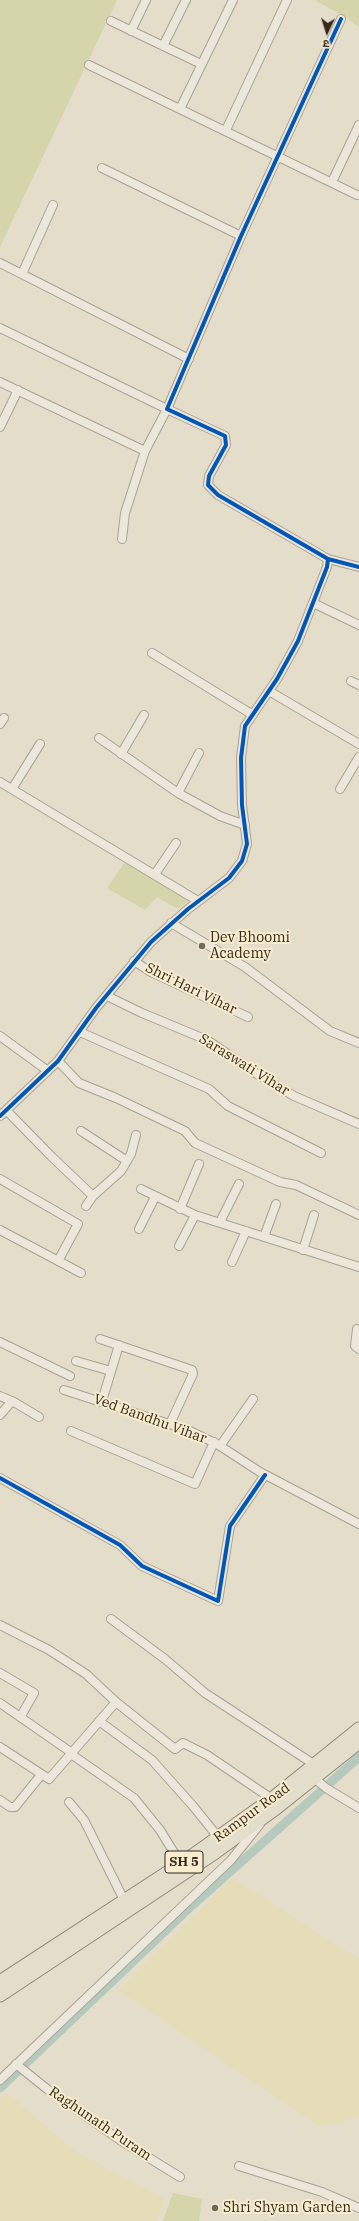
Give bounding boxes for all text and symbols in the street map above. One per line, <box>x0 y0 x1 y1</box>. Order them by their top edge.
north arrow <box>307 12 347 52</box>
text: उ <box>322 37 330 51</box>
place label: Dev Bhoomi Academy <box>210 930 290 962</box>
marker: Dev Bhoomi Academy <box>197 941 207 951</box>
street label: Shri Hari Vihar <box>143 960 239 1018</box>
street label: Saraswati Vihar <box>196 1030 292 1100</box>
street label: Ved Bandhu Vihar <box>91 1391 209 1447</box>
street label: Rampur Road <box>210 1780 294 1846</box>
road number: SH 5 <box>165 1851 203 1873</box>
street label: Raghunath Puram <box>46 2083 154 2165</box>
place label: Shri Shyam Garden <box>223 2200 351 2216</box>
marker: Shri Shyam Garden <box>210 2203 220 2213</box>

